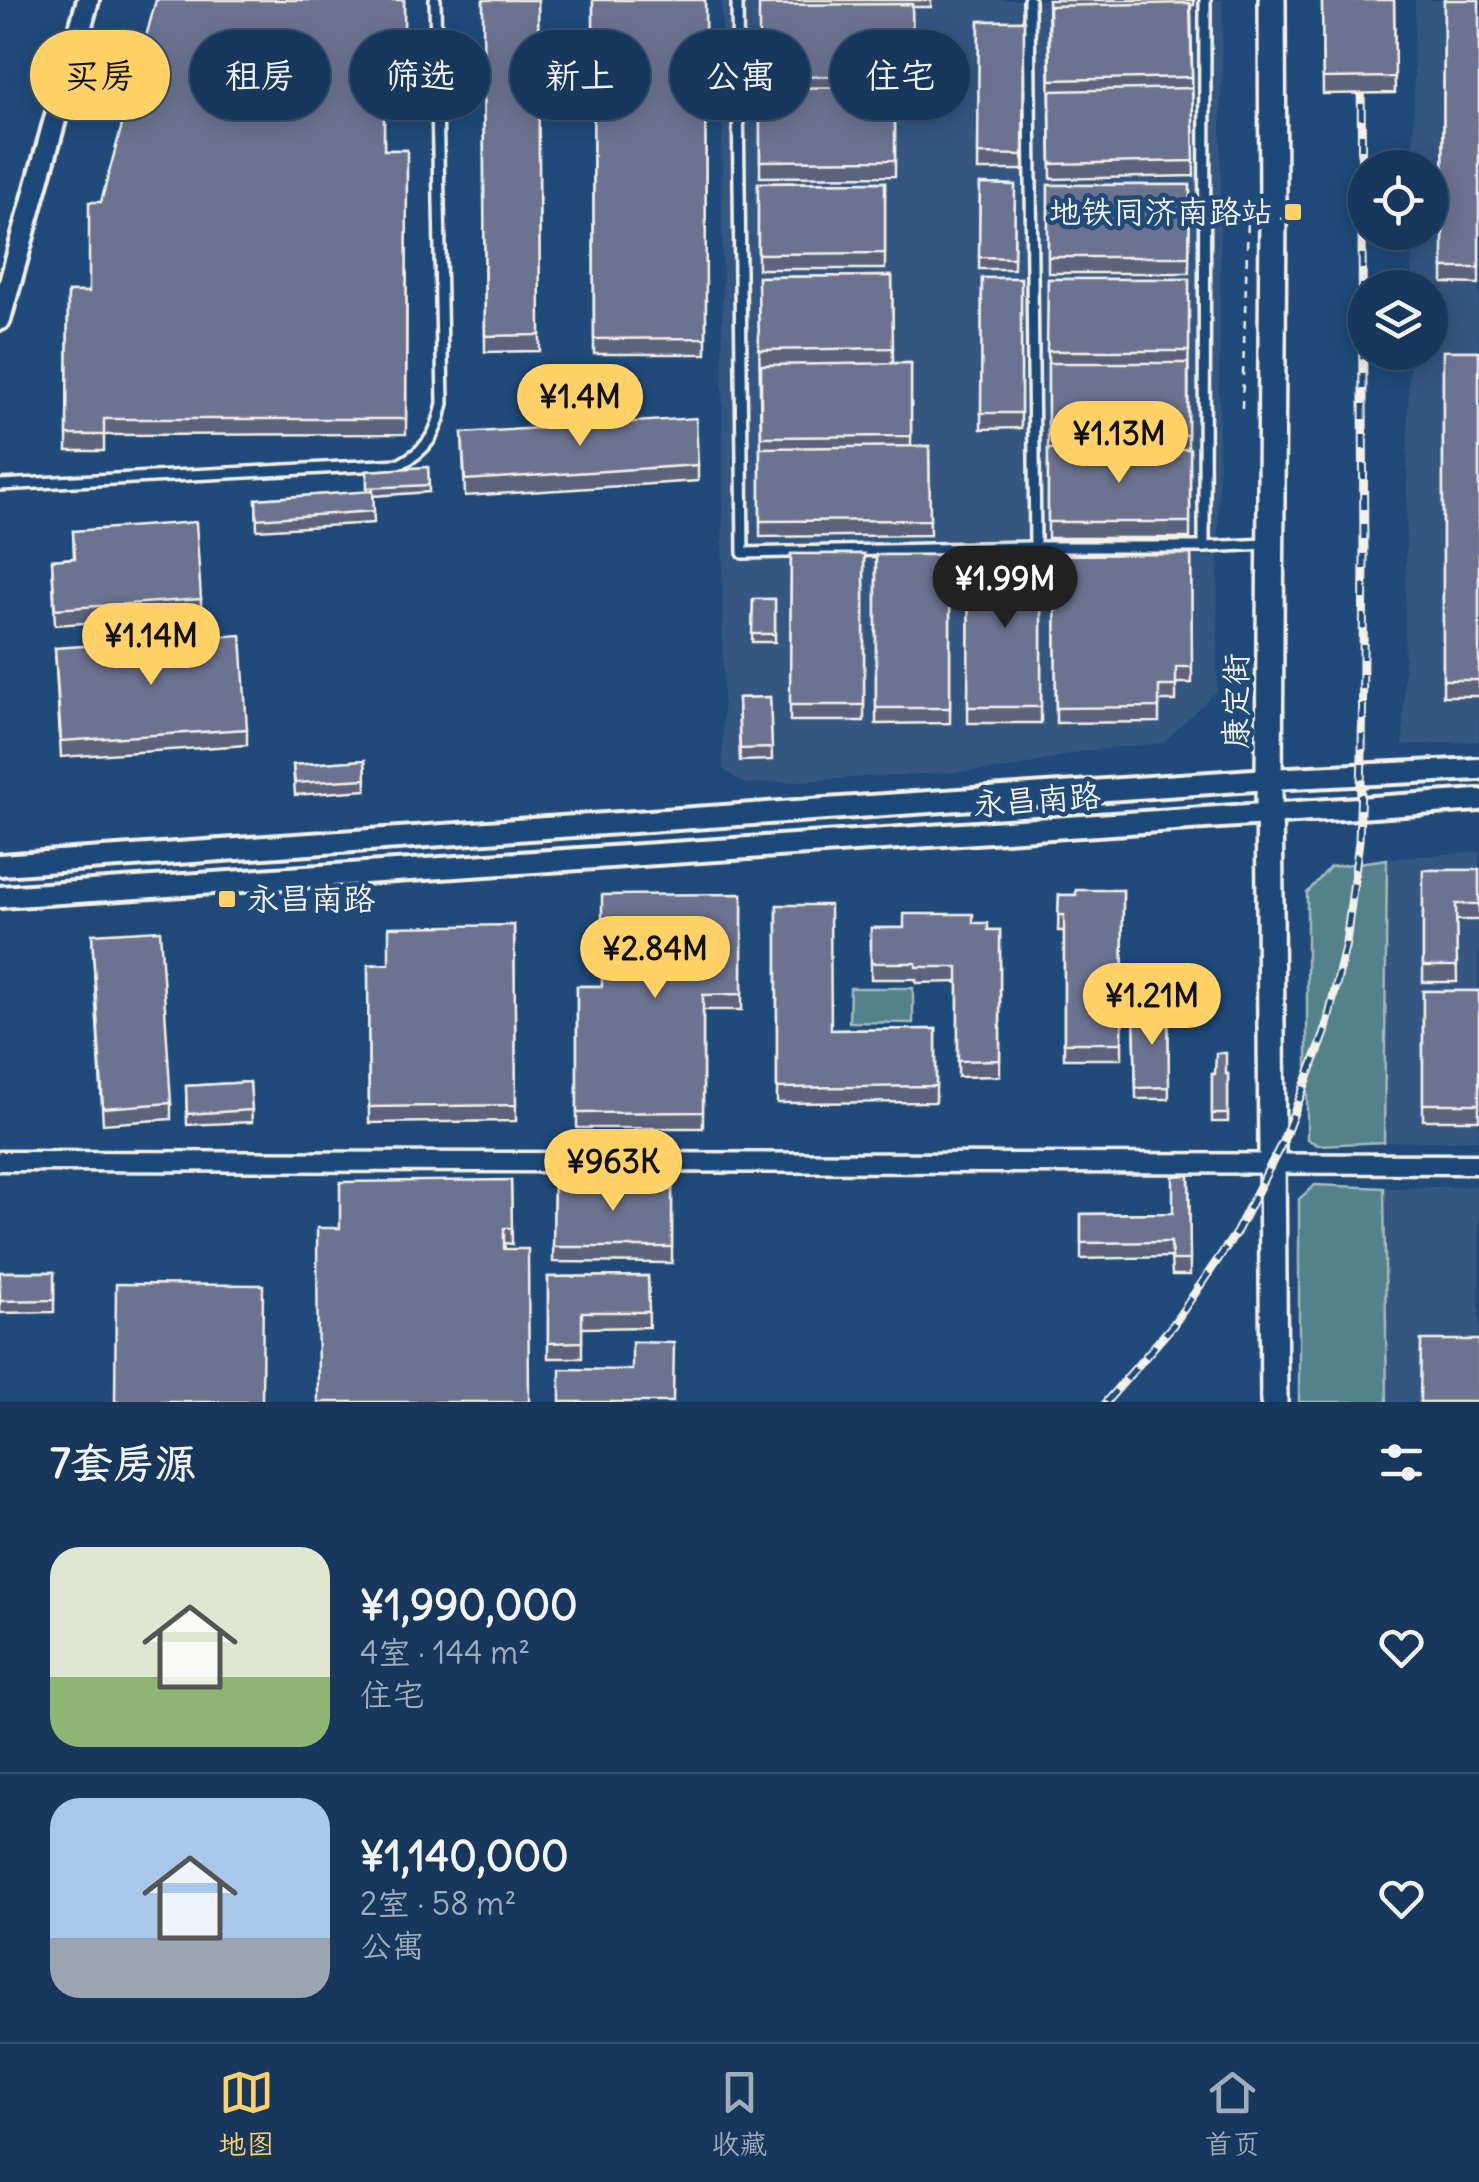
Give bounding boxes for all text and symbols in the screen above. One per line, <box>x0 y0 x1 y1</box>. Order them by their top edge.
chip: 买房 <box>30 30 170 120</box>
chip: 租房 <box>190 30 330 120</box>
chip: 筛选 <box>350 30 490 120</box>
chip: 新上 <box>510 30 650 120</box>
chip: 公寓 <box>670 30 810 120</box>
chip: 住宅 <box>830 30 970 120</box>
map controls <box>1348 150 1448 370</box>
button: locate <box>1348 150 1448 250</box>
place label: 地铁同济南路站 <box>1049 191 1273 232</box>
marker: 地铁同济南路站 <box>1282 201 1304 223</box>
button: layers <box>1348 270 1448 370</box>
pin: ¥1.4M <box>510 364 650 449</box>
text: ¥1.4M <box>539 376 621 417</box>
pin: ¥1.13M <box>1038 401 1200 486</box>
text: ¥1.13M <box>1072 413 1166 454</box>
pin: ¥1.99M <box>924 546 1086 631</box>
text: ¥1.99M <box>955 558 1055 599</box>
pin: ¥1.14M <box>70 603 232 688</box>
text: ¥1.14M <box>104 615 198 656</box>
street label: 康定街 <box>1215 653 1256 749</box>
street label: 永昌南路 <box>972 775 1102 824</box>
place label: 永昌南路 <box>247 878 375 919</box>
marker: 永昌南路 <box>216 888 238 910</box>
pin: ¥2.84M <box>574 916 736 1001</box>
text: ¥2.84M <box>602 928 708 969</box>
pin: ¥1.21M <box>1071 963 1233 1048</box>
text: ¥1.21M <box>1105 975 1199 1016</box>
pin: ¥963K <box>543 1129 683 1214</box>
text: ¥963K <box>566 1141 660 1182</box>
icon: filters <box>1374 1435 1429 1490</box>
text: 7套房源 <box>50 1437 197 1489</box>
text: ¥1,990,000 <box>360 1579 578 1631</box>
icon: home <box>130 1587 250 1707</box>
icon: heart <box>1374 1620 1429 1675</box>
text: 4室 · 144 m² <box>360 1632 530 1673</box>
text: 住宅 <box>360 1674 424 1715</box>
text: ¥1,140,000 <box>360 1830 569 1882</box>
icon: home <box>130 1838 250 1958</box>
icon: heart <box>1374 1871 1429 1926</box>
text: 2室 · 58 m² <box>360 1883 516 1924</box>
text: 公寓 <box>360 1925 424 1966</box>
tab: 地图 <box>218 2065 275 2162</box>
tab: 收藏 <box>711 2065 768 2162</box>
tab: 首页 <box>1204 2065 1261 2162</box>

